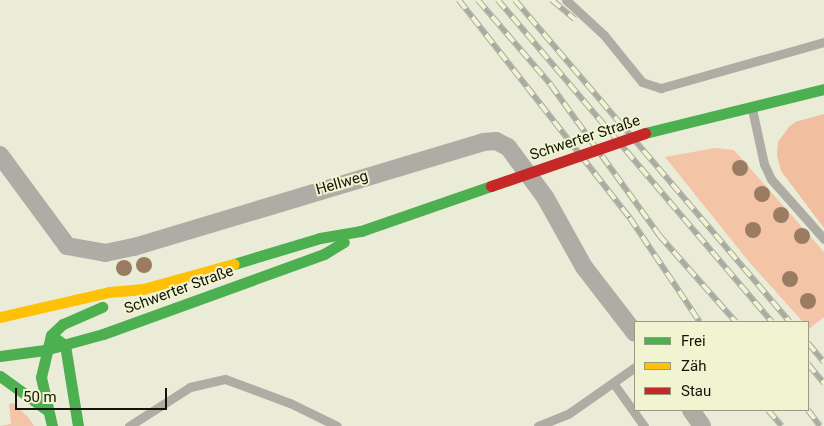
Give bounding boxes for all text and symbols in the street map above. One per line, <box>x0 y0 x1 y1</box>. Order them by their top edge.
street label: Schwerter Straße <box>528 112 642 164</box>
street label: Hellweg <box>314 167 370 199</box>
street label: Schwerter Straße <box>122 262 236 318</box>
legend <box>634 321 809 411</box>
text: Frei <box>681 332 706 350</box>
text: Zäh <box>681 357 706 375</box>
scale bar <box>18 378 170 410</box>
text: Stau <box>681 382 711 400</box>
text: 50 m <box>23 388 57 406</box>

